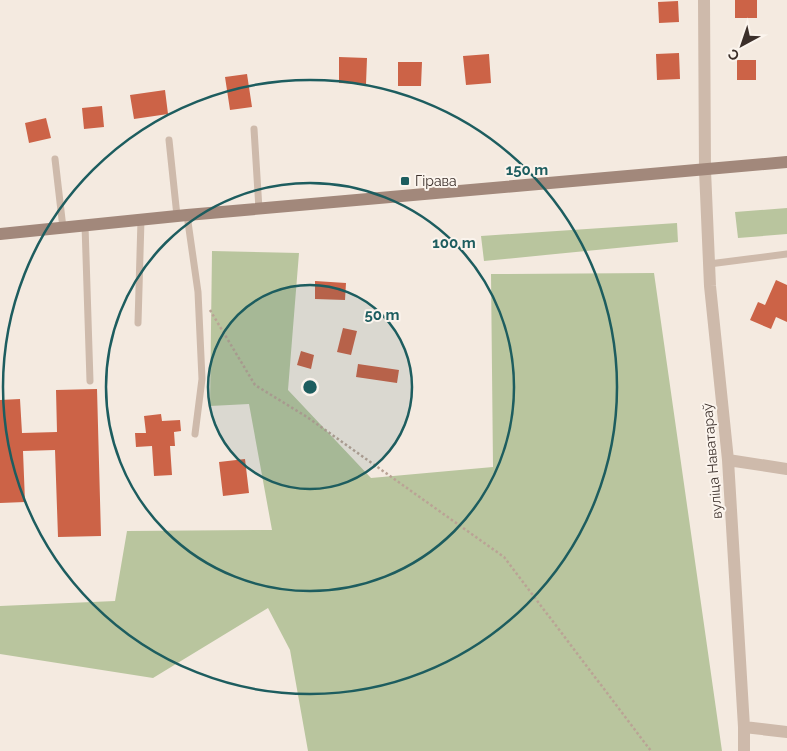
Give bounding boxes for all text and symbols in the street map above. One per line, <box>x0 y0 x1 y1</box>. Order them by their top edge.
north arrow <box>717 20 767 70</box>
text: С <box>725 45 742 64</box>
text: 150 m <box>506 161 548 179</box>
place label: Гірава <box>415 173 457 189</box>
marker: Гірава <box>399 175 411 187</box>
text: 100 m <box>432 234 476 252</box>
text: 50 m <box>364 306 400 324</box>
centre of rings <box>301 378 319 396</box>
street label: вуліца Наватараў <box>699 402 725 520</box>

